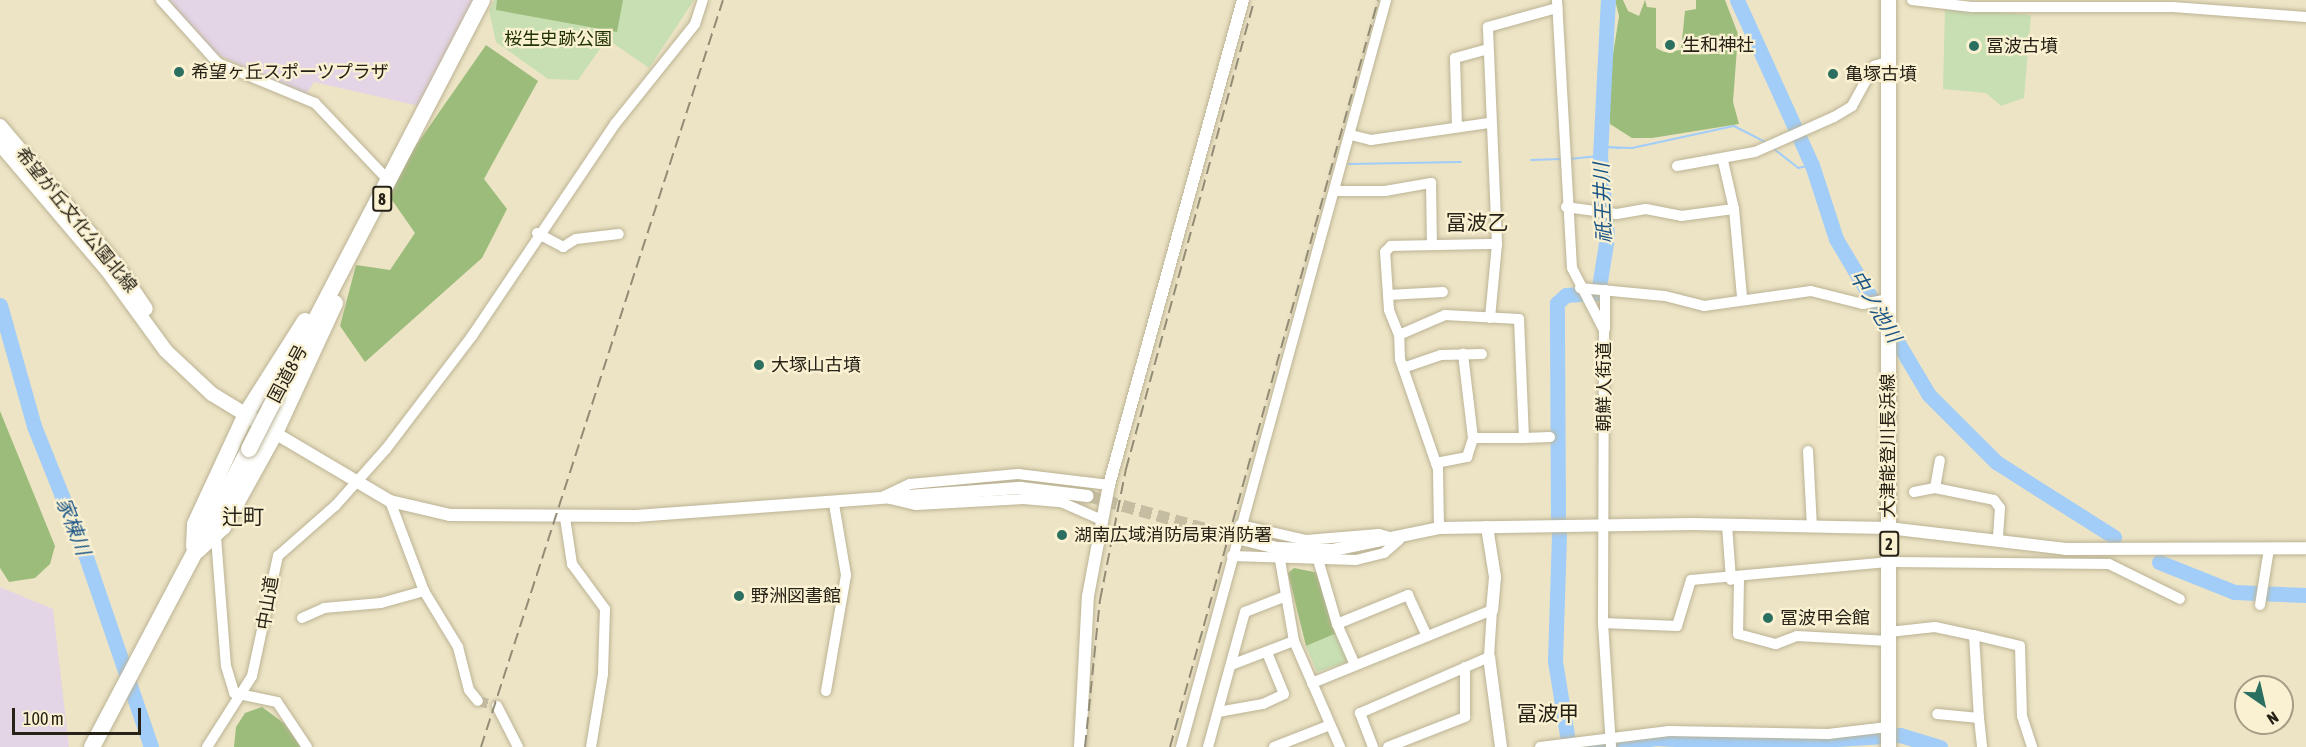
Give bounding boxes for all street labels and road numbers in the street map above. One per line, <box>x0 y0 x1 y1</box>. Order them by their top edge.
street label: 希望が丘文化公園北線 <box>11 143 141 297</box>
road number: 8 <box>372 186 392 212</box>
street label: 国道8号 <box>264 341 312 407</box>
street label: 朝鮮人街道 <box>1593 342 1615 432</box>
street label: 大津能登川長浜線 <box>1877 374 1899 518</box>
road number: 2 <box>1878 531 1900 557</box>
street label: 中山道 <box>253 575 283 631</box>

